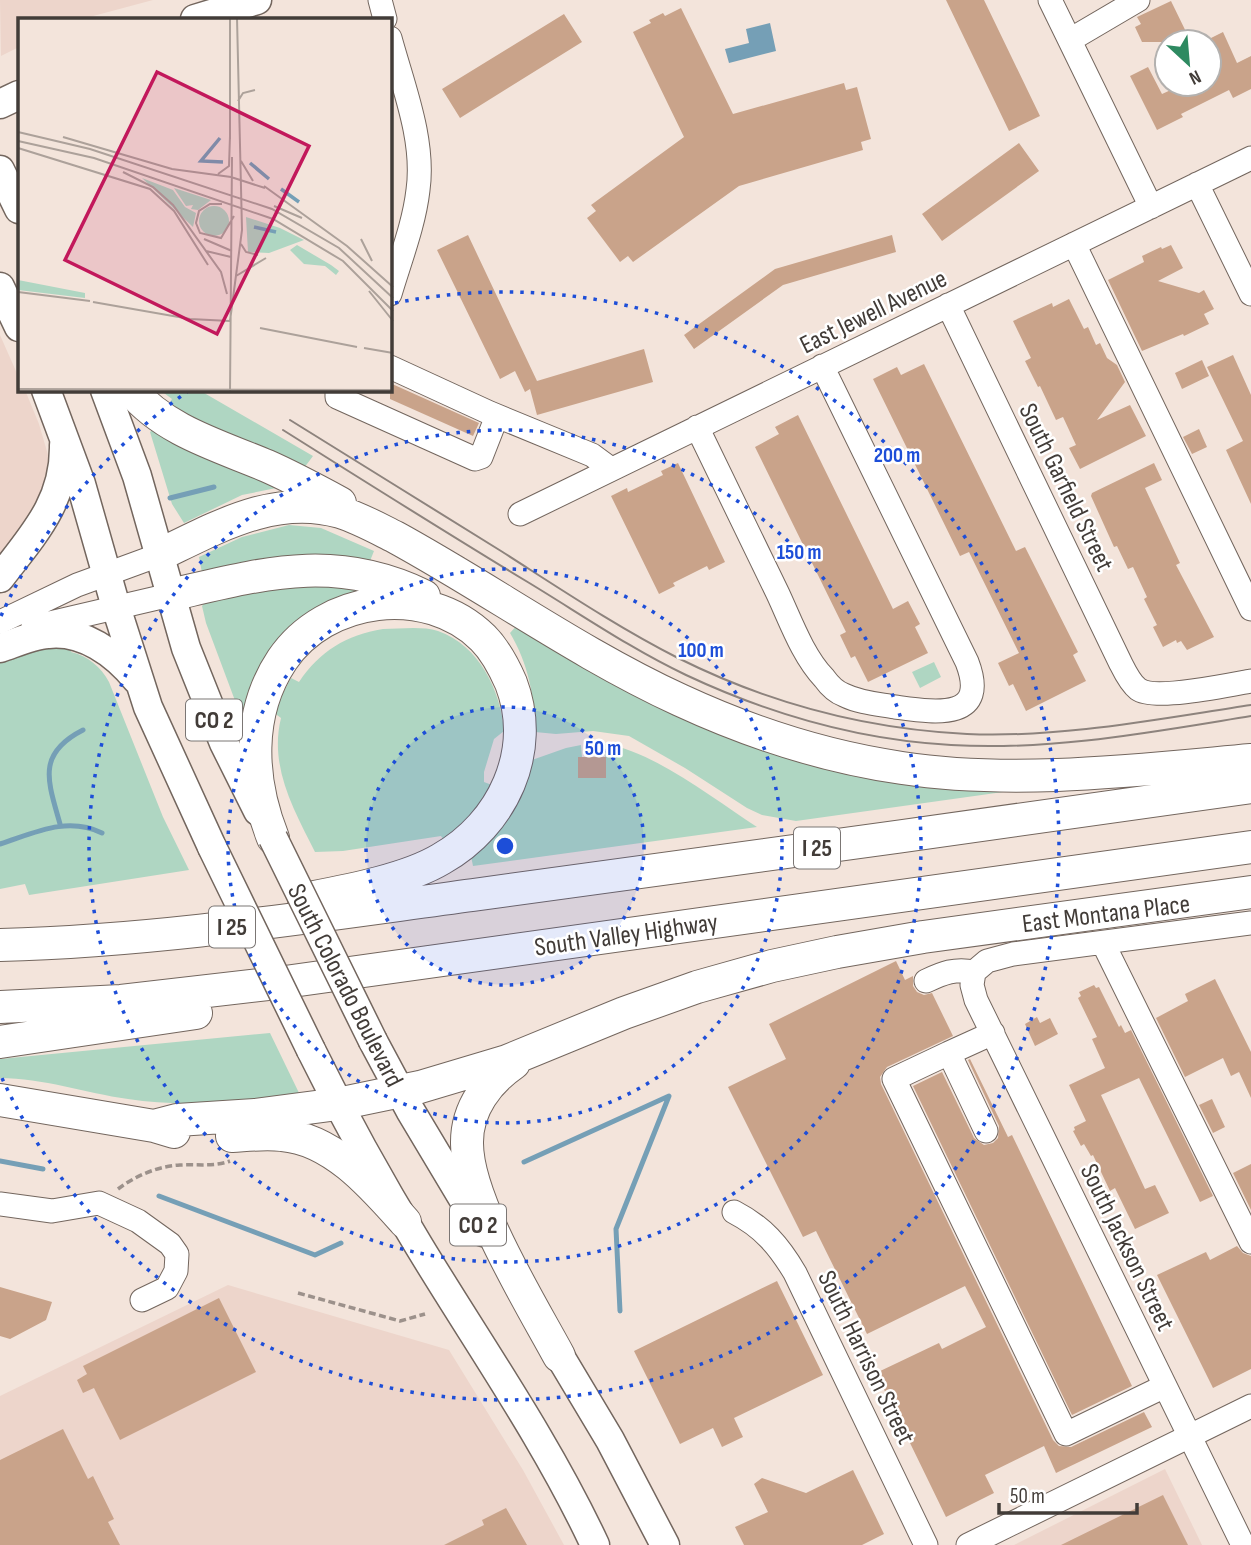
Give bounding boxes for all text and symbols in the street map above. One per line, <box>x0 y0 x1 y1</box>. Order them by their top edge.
inset map <box>18 18 392 392</box>
north arrow <box>1153 28 1223 98</box>
text: N <box>1185 64 1204 89</box>
street label: East Jewell Avenue <box>795 263 952 361</box>
street label: South Garfield Street <box>1012 399 1120 577</box>
text: 200 m <box>874 443 920 468</box>
text: 150 m <box>777 540 821 565</box>
text: 100 m <box>678 638 724 663</box>
road number: CO 2 <box>186 700 242 740</box>
text: 50 m <box>585 736 621 761</box>
road number: I 25 <box>794 828 840 868</box>
centre of rings <box>493 834 517 858</box>
street label: South Colorado Boulevard <box>280 879 409 1092</box>
street label: East Montana Place <box>1020 889 1192 940</box>
road number: I 25 <box>209 906 255 947</box>
street label: South Valley Highway <box>533 907 720 964</box>
street label: South Jackson Street <box>1073 1159 1180 1336</box>
road number: CO 2 <box>450 1204 506 1246</box>
street label: South Harrison Street <box>810 1266 921 1450</box>
scale bar <box>999 1472 1137 1516</box>
text: 50 m <box>1010 1484 1045 1509</box>

